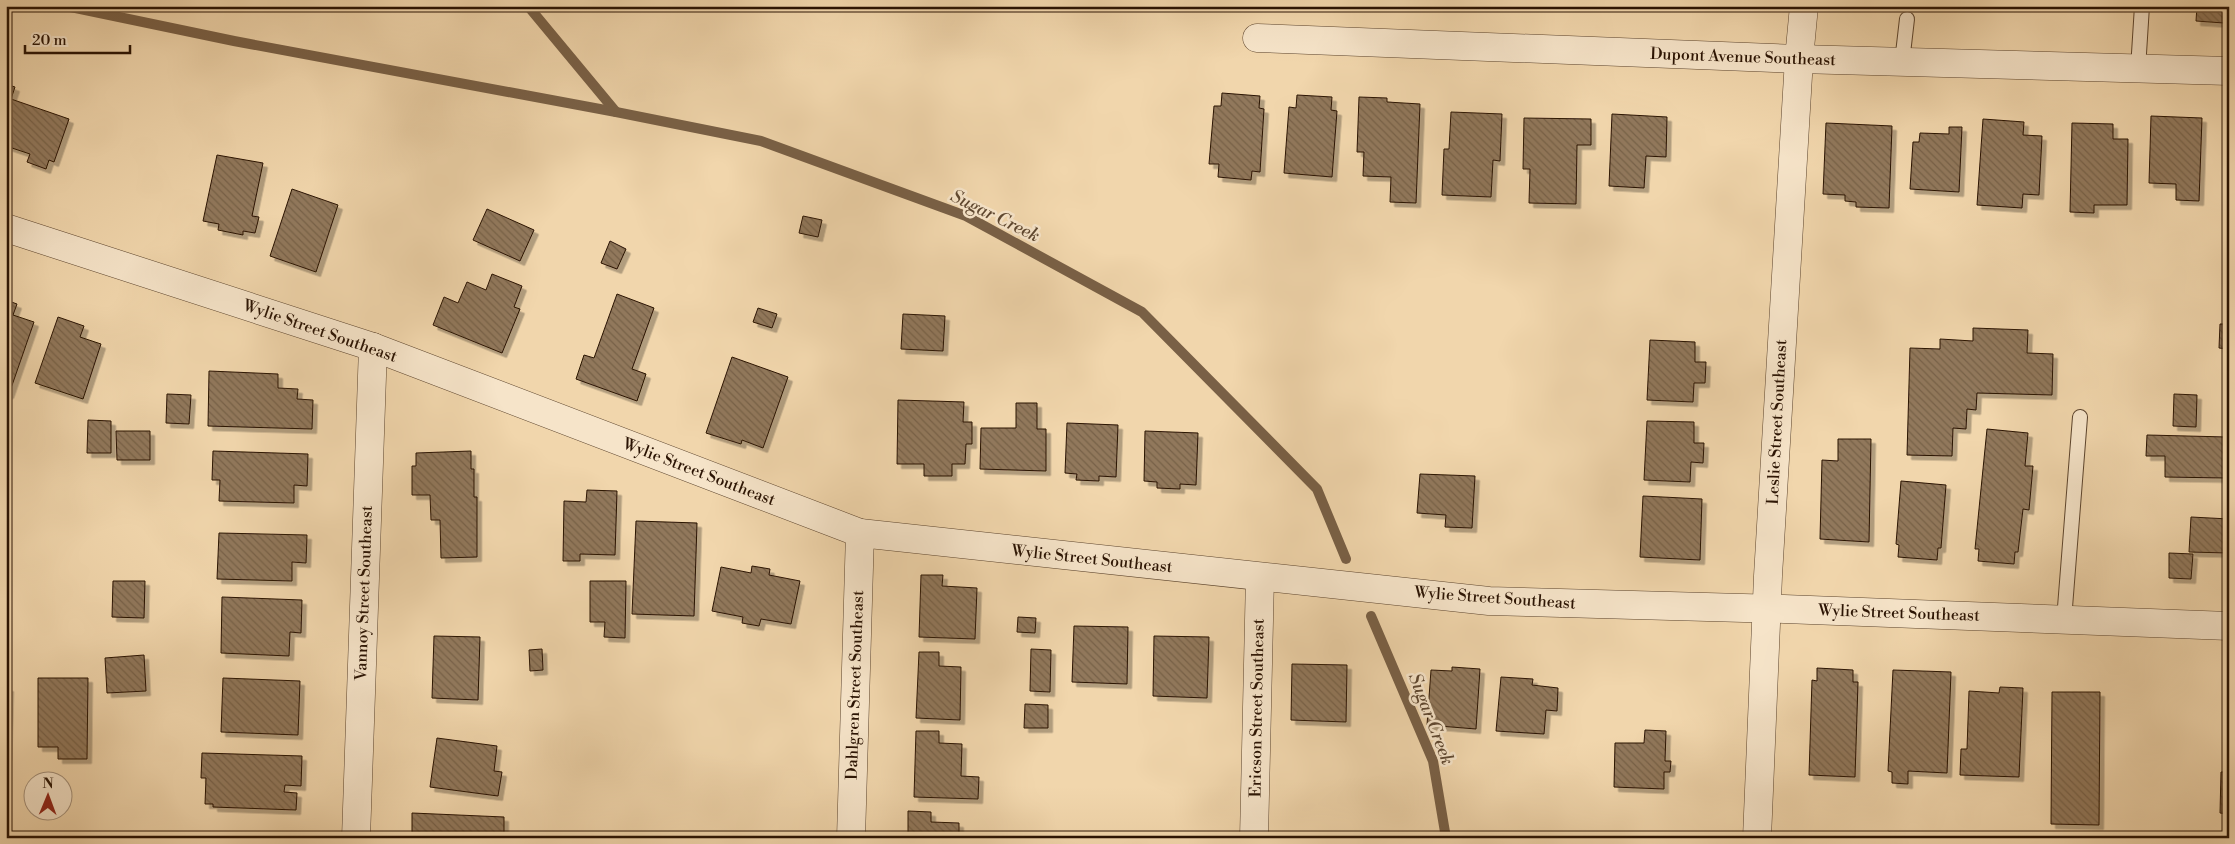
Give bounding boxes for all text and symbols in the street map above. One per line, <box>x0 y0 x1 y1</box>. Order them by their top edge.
scale bar <box>25 22 130 54</box>
text: 20 m <box>32 31 67 50</box>
street label: Dupont Avenue Southeast <box>1650 44 1837 70</box>
water label: Sugar Creek <box>947 184 1043 248</box>
street label: Wylie Street Southeast <box>239 295 400 367</box>
street label: Leslie Street Southeast <box>1763 339 1791 505</box>
street label: Wylie Street Southeast <box>619 433 778 510</box>
street label: Vannoy Street Southeast <box>351 505 377 682</box>
street label: Wylie Street Southeast <box>1010 540 1174 577</box>
street label: Wylie Street Southeast <box>1413 582 1577 614</box>
street label: Dahlgren Street Southeast <box>842 590 868 780</box>
street label: Wylie Street Southeast <box>1817 600 1981 626</box>
street label: Ericson Street Southeast <box>1245 618 1269 798</box>
water label: Sugar Creek <box>1403 670 1459 768</box>
north arrow <box>22 772 72 822</box>
text: N <box>43 775 54 793</box>

